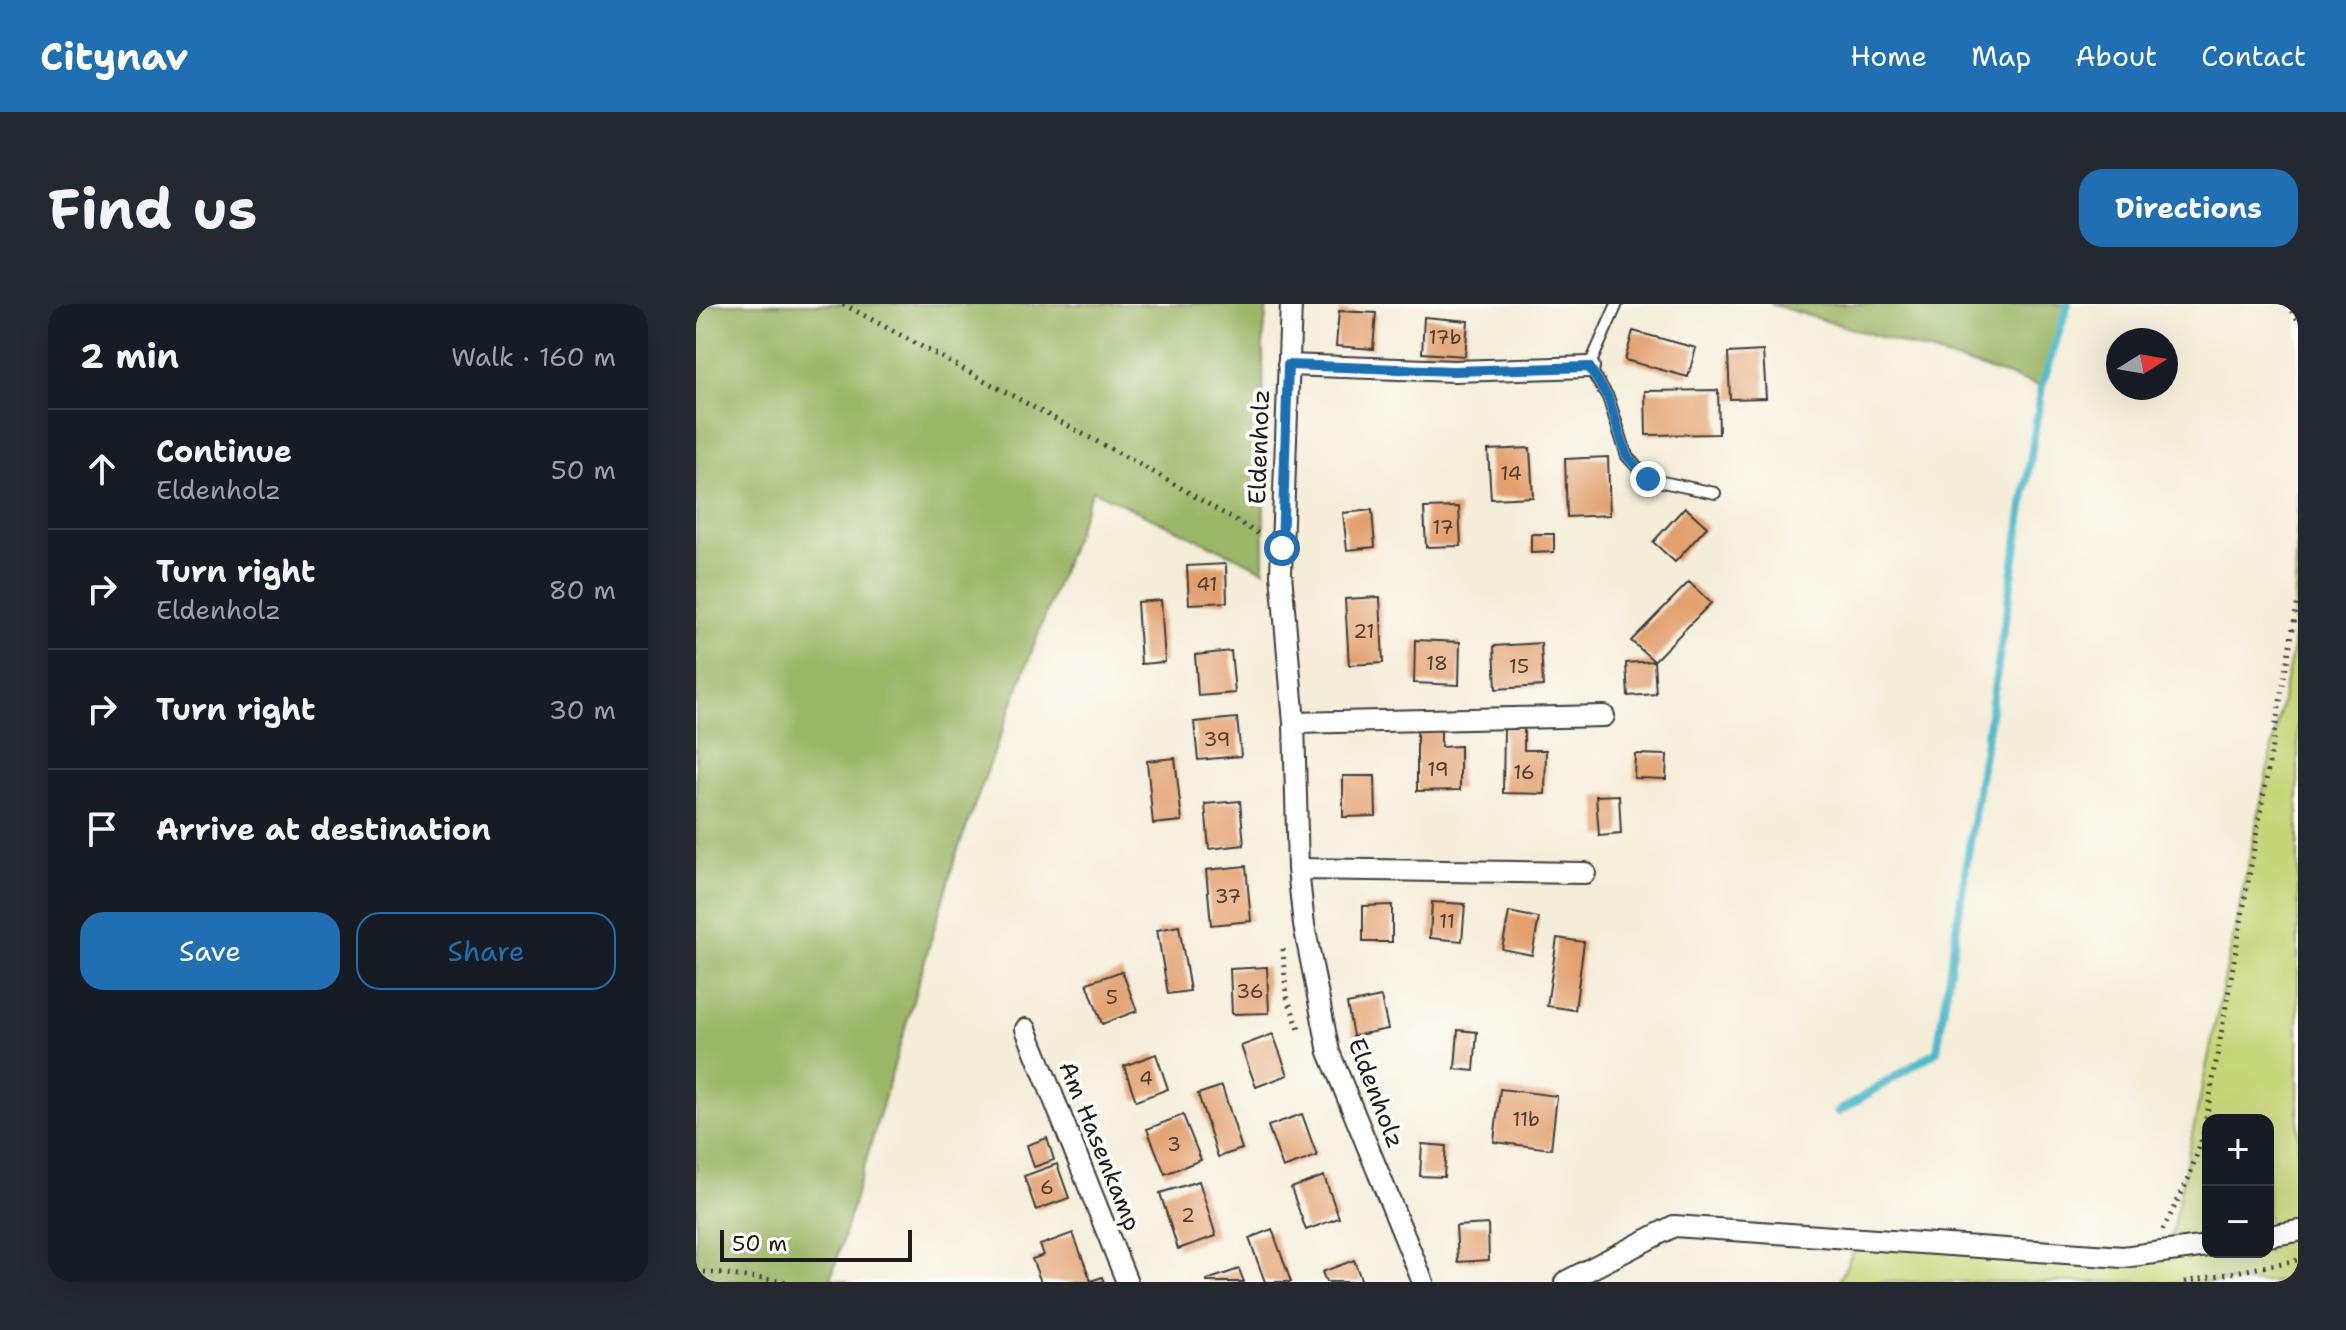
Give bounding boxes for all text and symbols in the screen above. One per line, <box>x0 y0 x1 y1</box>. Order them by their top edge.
text: Citynav <box>40 31 188 82</box>
text: Home <box>1850 37 1927 75</box>
text: Map <box>1971 37 2031 75</box>
text: About <box>2075 37 2157 75</box>
text: Contact <box>2201 37 2306 75</box>
button: Directions <box>2079 169 2298 247</box>
text: Find us <box>48 171 257 246</box>
house number: 17b <box>1428 324 1462 350</box>
north arrow <box>2106 328 2178 400</box>
text: 2 min <box>80 333 179 379</box>
text: Walk · 160 m <box>451 339 616 374</box>
street label: Eldenholz <box>1241 389 1277 505</box>
text: Continue <box>156 431 292 472</box>
icon: ahead <box>80 447 124 491</box>
text: 50 m <box>551 452 616 487</box>
house number: 14 <box>1500 460 1522 486</box>
route end <box>1630 461 1666 497</box>
text: Eldenholz <box>156 472 281 507</box>
house number: 17 <box>1432 514 1454 540</box>
route start <box>1264 530 1300 566</box>
text: Turn right <box>156 551 315 592</box>
icon: right <box>80 567 124 611</box>
house number: 41 <box>1196 571 1218 597</box>
text: 80 m <box>549 572 616 607</box>
text: Eldenholz <box>156 592 281 627</box>
house number: 21 <box>1353 618 1375 644</box>
house number: 18 <box>1426 650 1448 676</box>
house number: 15 <box>1509 653 1529 679</box>
icon: right <box>80 687 124 731</box>
text: Turn right <box>156 689 315 730</box>
text: 30 m <box>549 692 616 727</box>
house number: 39 <box>1204 726 1230 752</box>
house number: 19 <box>1427 756 1449 782</box>
house number: 16 <box>1513 759 1535 785</box>
icon: arrive <box>80 807 124 851</box>
text: Arrive at destination <box>156 809 491 850</box>
house number: 37 <box>1215 883 1241 909</box>
house number: 11 <box>1439 908 1455 934</box>
button: Save <box>80 912 340 990</box>
button: Share <box>356 912 616 990</box>
house number: 36 <box>1236 978 1264 1004</box>
house number: 5 <box>1106 984 1118 1010</box>
street label: Eldenholz <box>1340 1033 1412 1153</box>
street label: Am Hasenkamp <box>1051 1057 1149 1235</box>
house number: 4 <box>1139 1065 1153 1091</box>
house number: 11b <box>1512 1106 1540 1132</box>
map controls <box>2202 1114 2274 1258</box>
button: + <box>2202 1114 2274 1186</box>
house number: 3 <box>1167 1131 1181 1157</box>
house number: 6 <box>1040 1174 1054 1200</box>
button: − <box>2202 1186 2274 1258</box>
house number: 2 <box>1181 1202 1195 1228</box>
scale bar <box>720 1226 912 1262</box>
text: 50 m <box>732 1229 787 1258</box>

